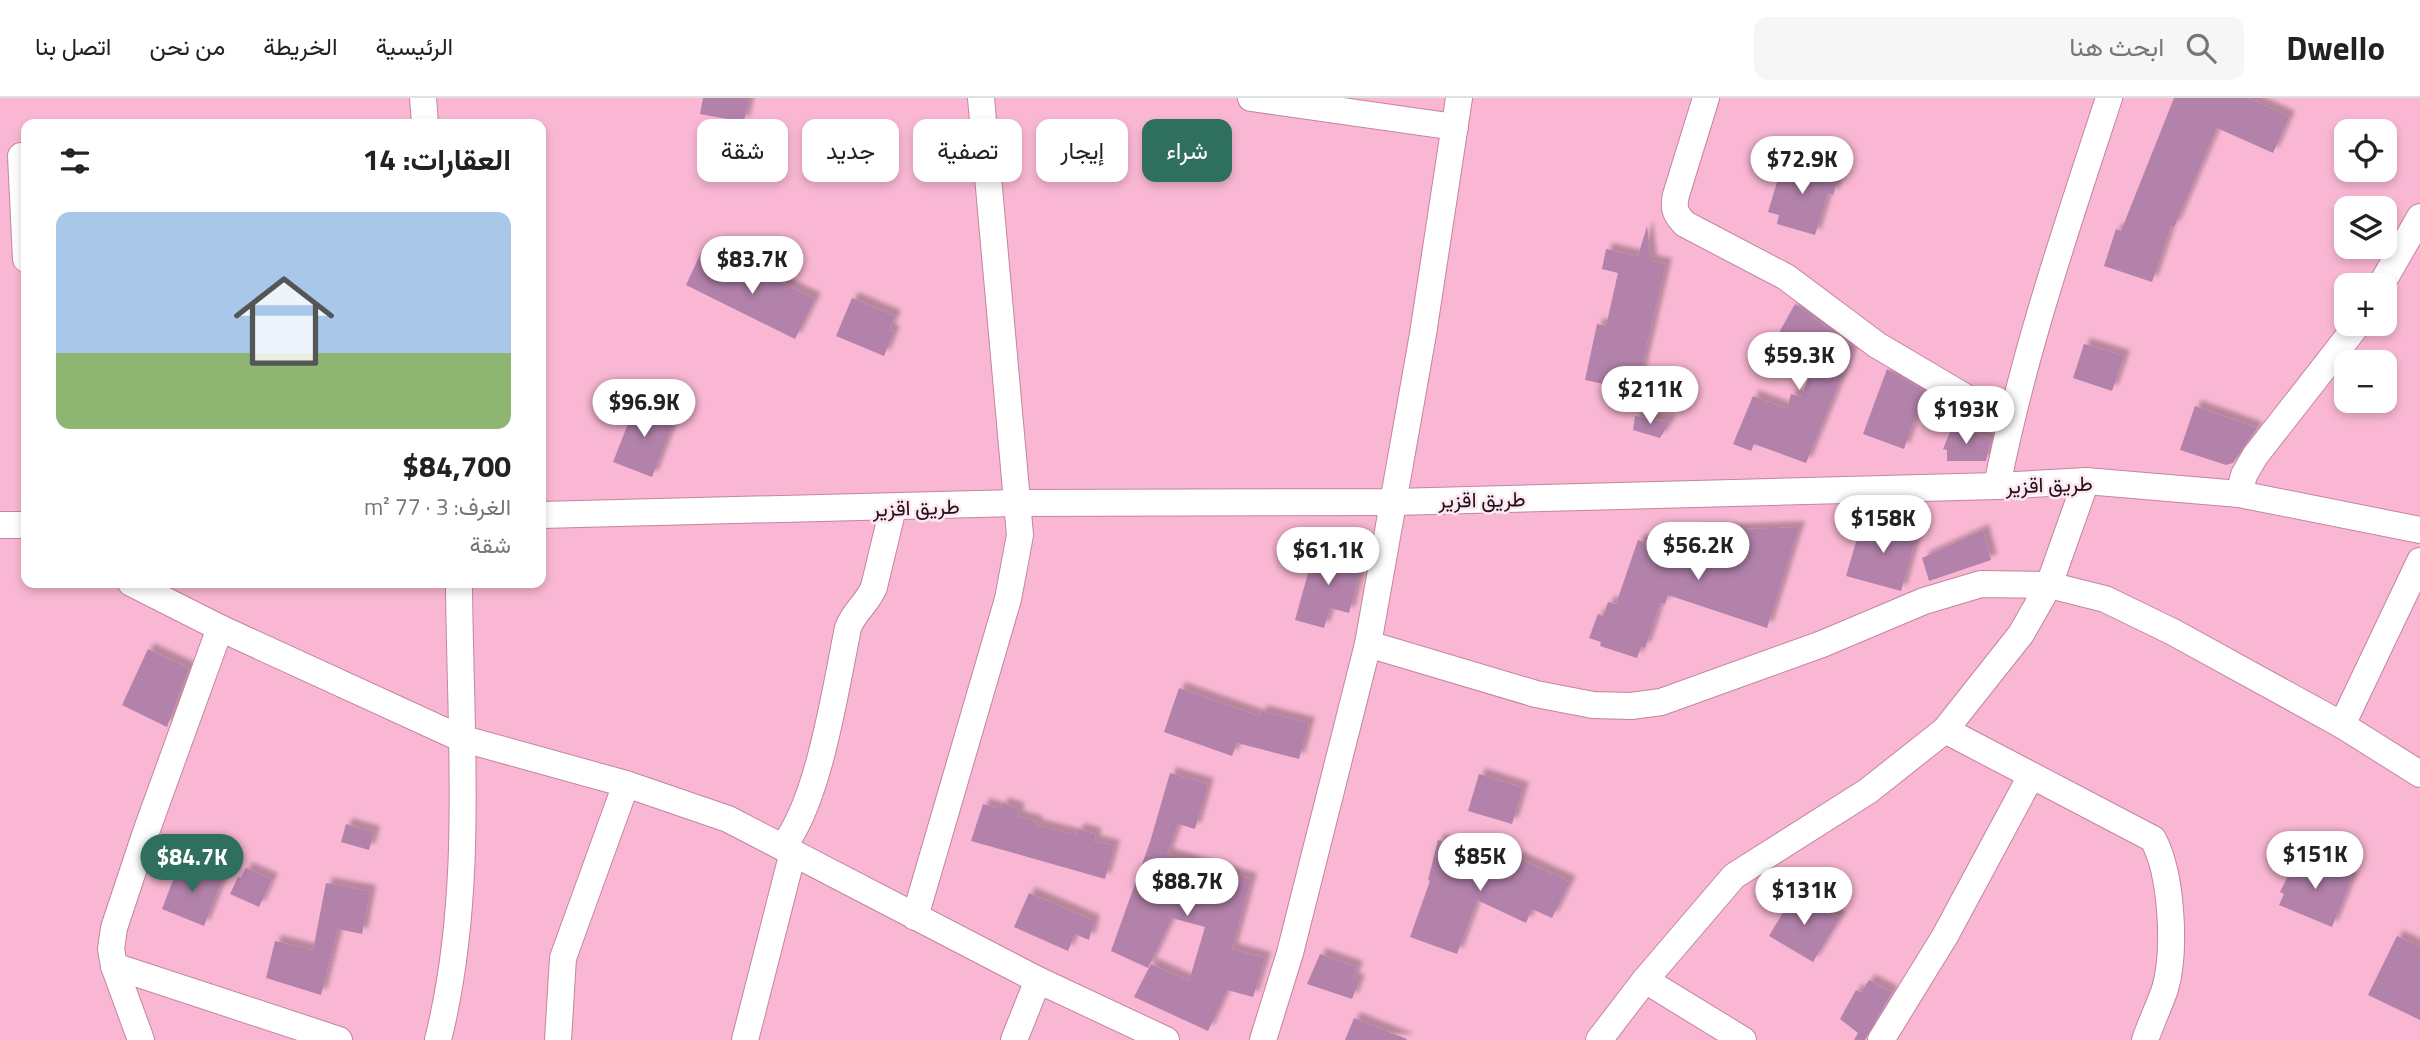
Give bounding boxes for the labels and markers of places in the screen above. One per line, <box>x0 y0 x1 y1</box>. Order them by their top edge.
pin: $72.9K <box>1745 136 1859 196</box>
pin: $83.7K <box>695 236 809 296</box>
pin: $59.3K <box>1742 332 1856 392</box>
pin: $211K <box>1601 366 1699 426</box>
pin: $96.9K <box>587 380 701 439</box>
pin: $193K <box>1917 386 2015 446</box>
pin: $158K <box>1834 496 1932 555</box>
pin: $56.2K <box>1641 522 1755 582</box>
pin: $61.1K <box>1271 528 1385 587</box>
pin: $151K <box>2266 832 2364 891</box>
pin: $84.7K <box>135 834 249 894</box>
pin: $85K <box>1439 834 1521 893</box>
pin: $88.7K <box>1130 858 1244 918</box>
pin: $131K <box>1755 868 1853 927</box>

